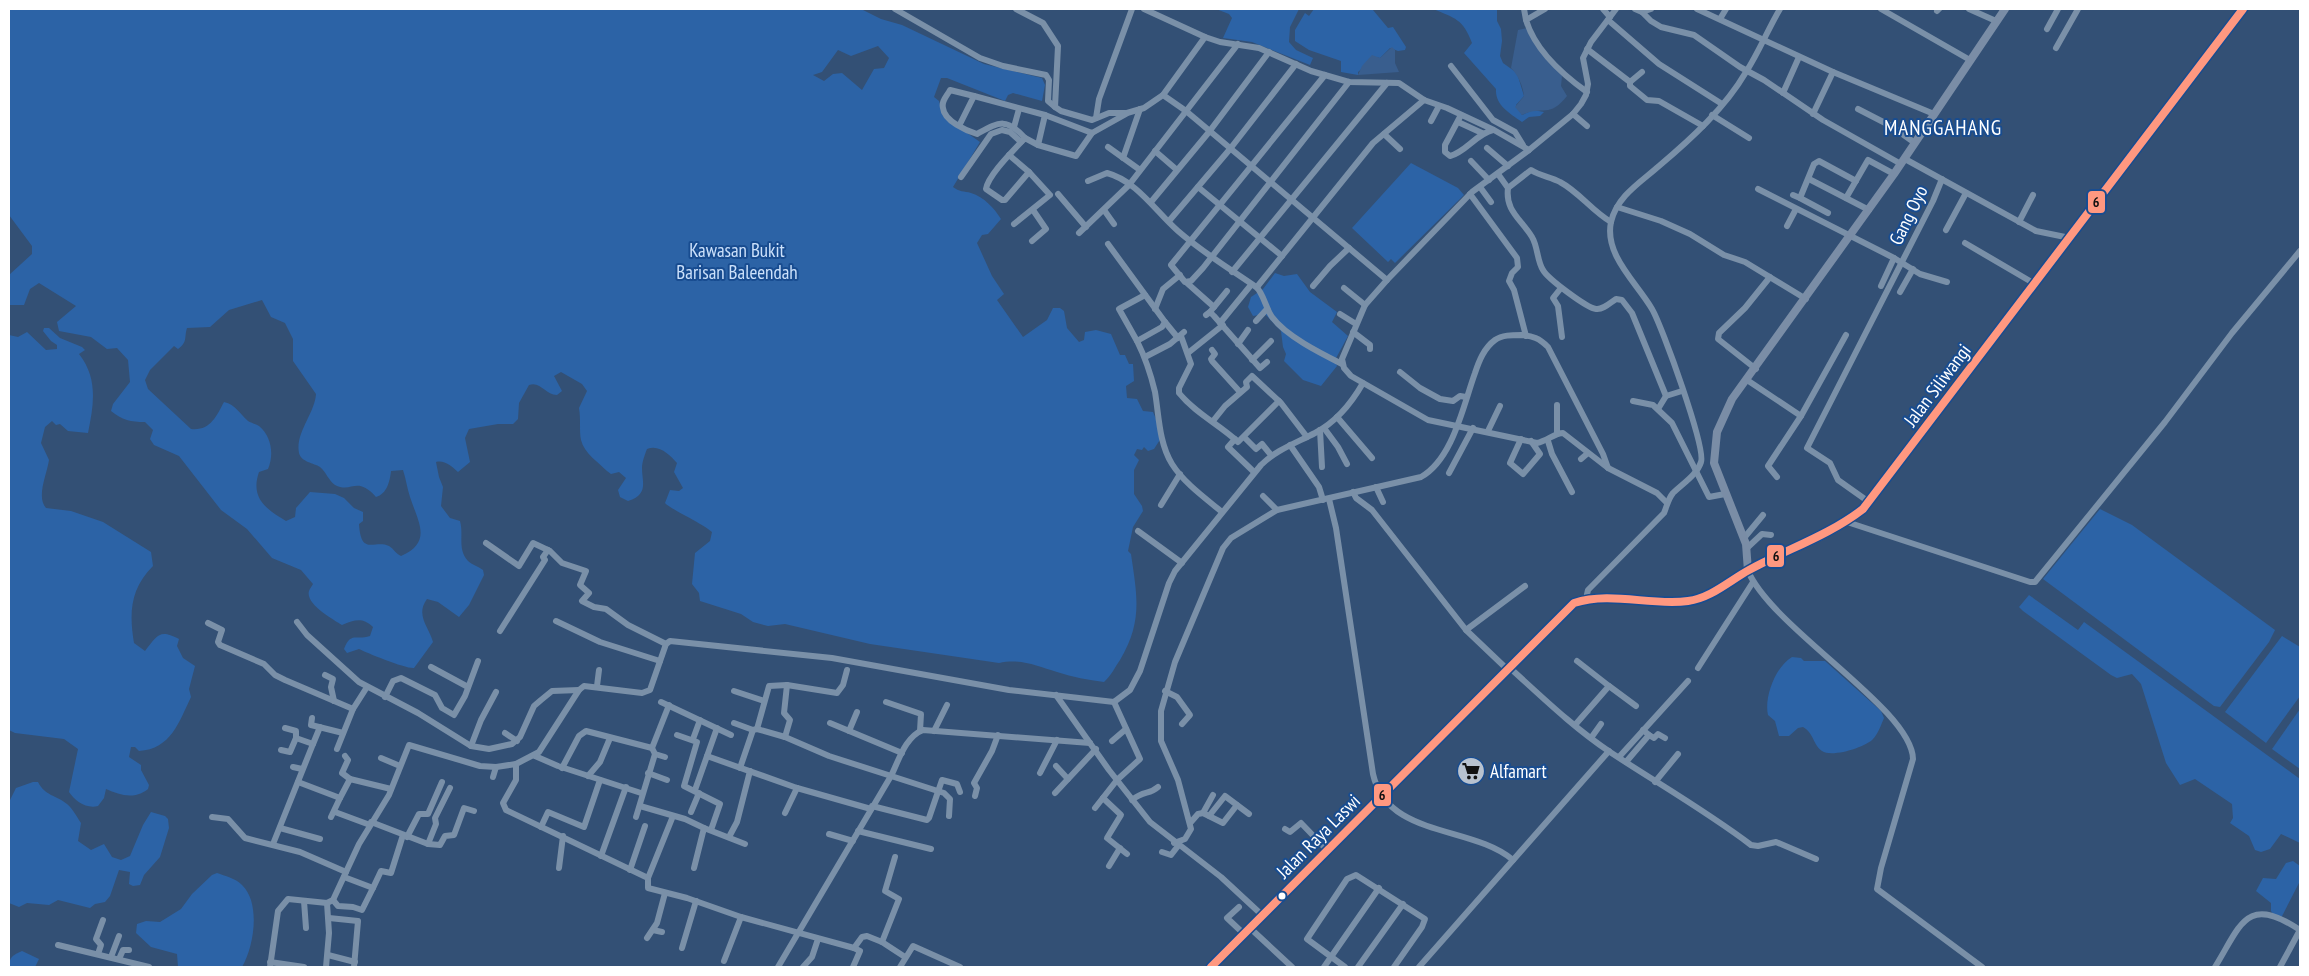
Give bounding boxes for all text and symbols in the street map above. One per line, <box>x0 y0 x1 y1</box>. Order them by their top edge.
district label: MANGGAHANG <box>1884 114 2002 141</box>
street label: Gang Oyo <box>1883 181 1933 249</box>
line badge: 6 <box>2087 190 2106 214</box>
text: 6 <box>2093 193 2100 211</box>
park label: Kawasan Bukit Barisan Baleendah <box>676 238 798 284</box>
street label: Jalan Siliwangi <box>1898 339 1976 432</box>
line badge: 6 <box>1766 544 1785 568</box>
text: 6 <box>1773 547 1780 565</box>
supermarket icon: Alfamart <box>1456 756 1486 786</box>
place label: Alfamart <box>1490 759 1548 783</box>
line badge: 6 <box>1373 783 1392 807</box>
text: 6 <box>1379 786 1386 804</box>
street label: Jalan Raya Laswi <box>1270 789 1365 884</box>
unlabelled marker <box>1277 891 1287 901</box>

